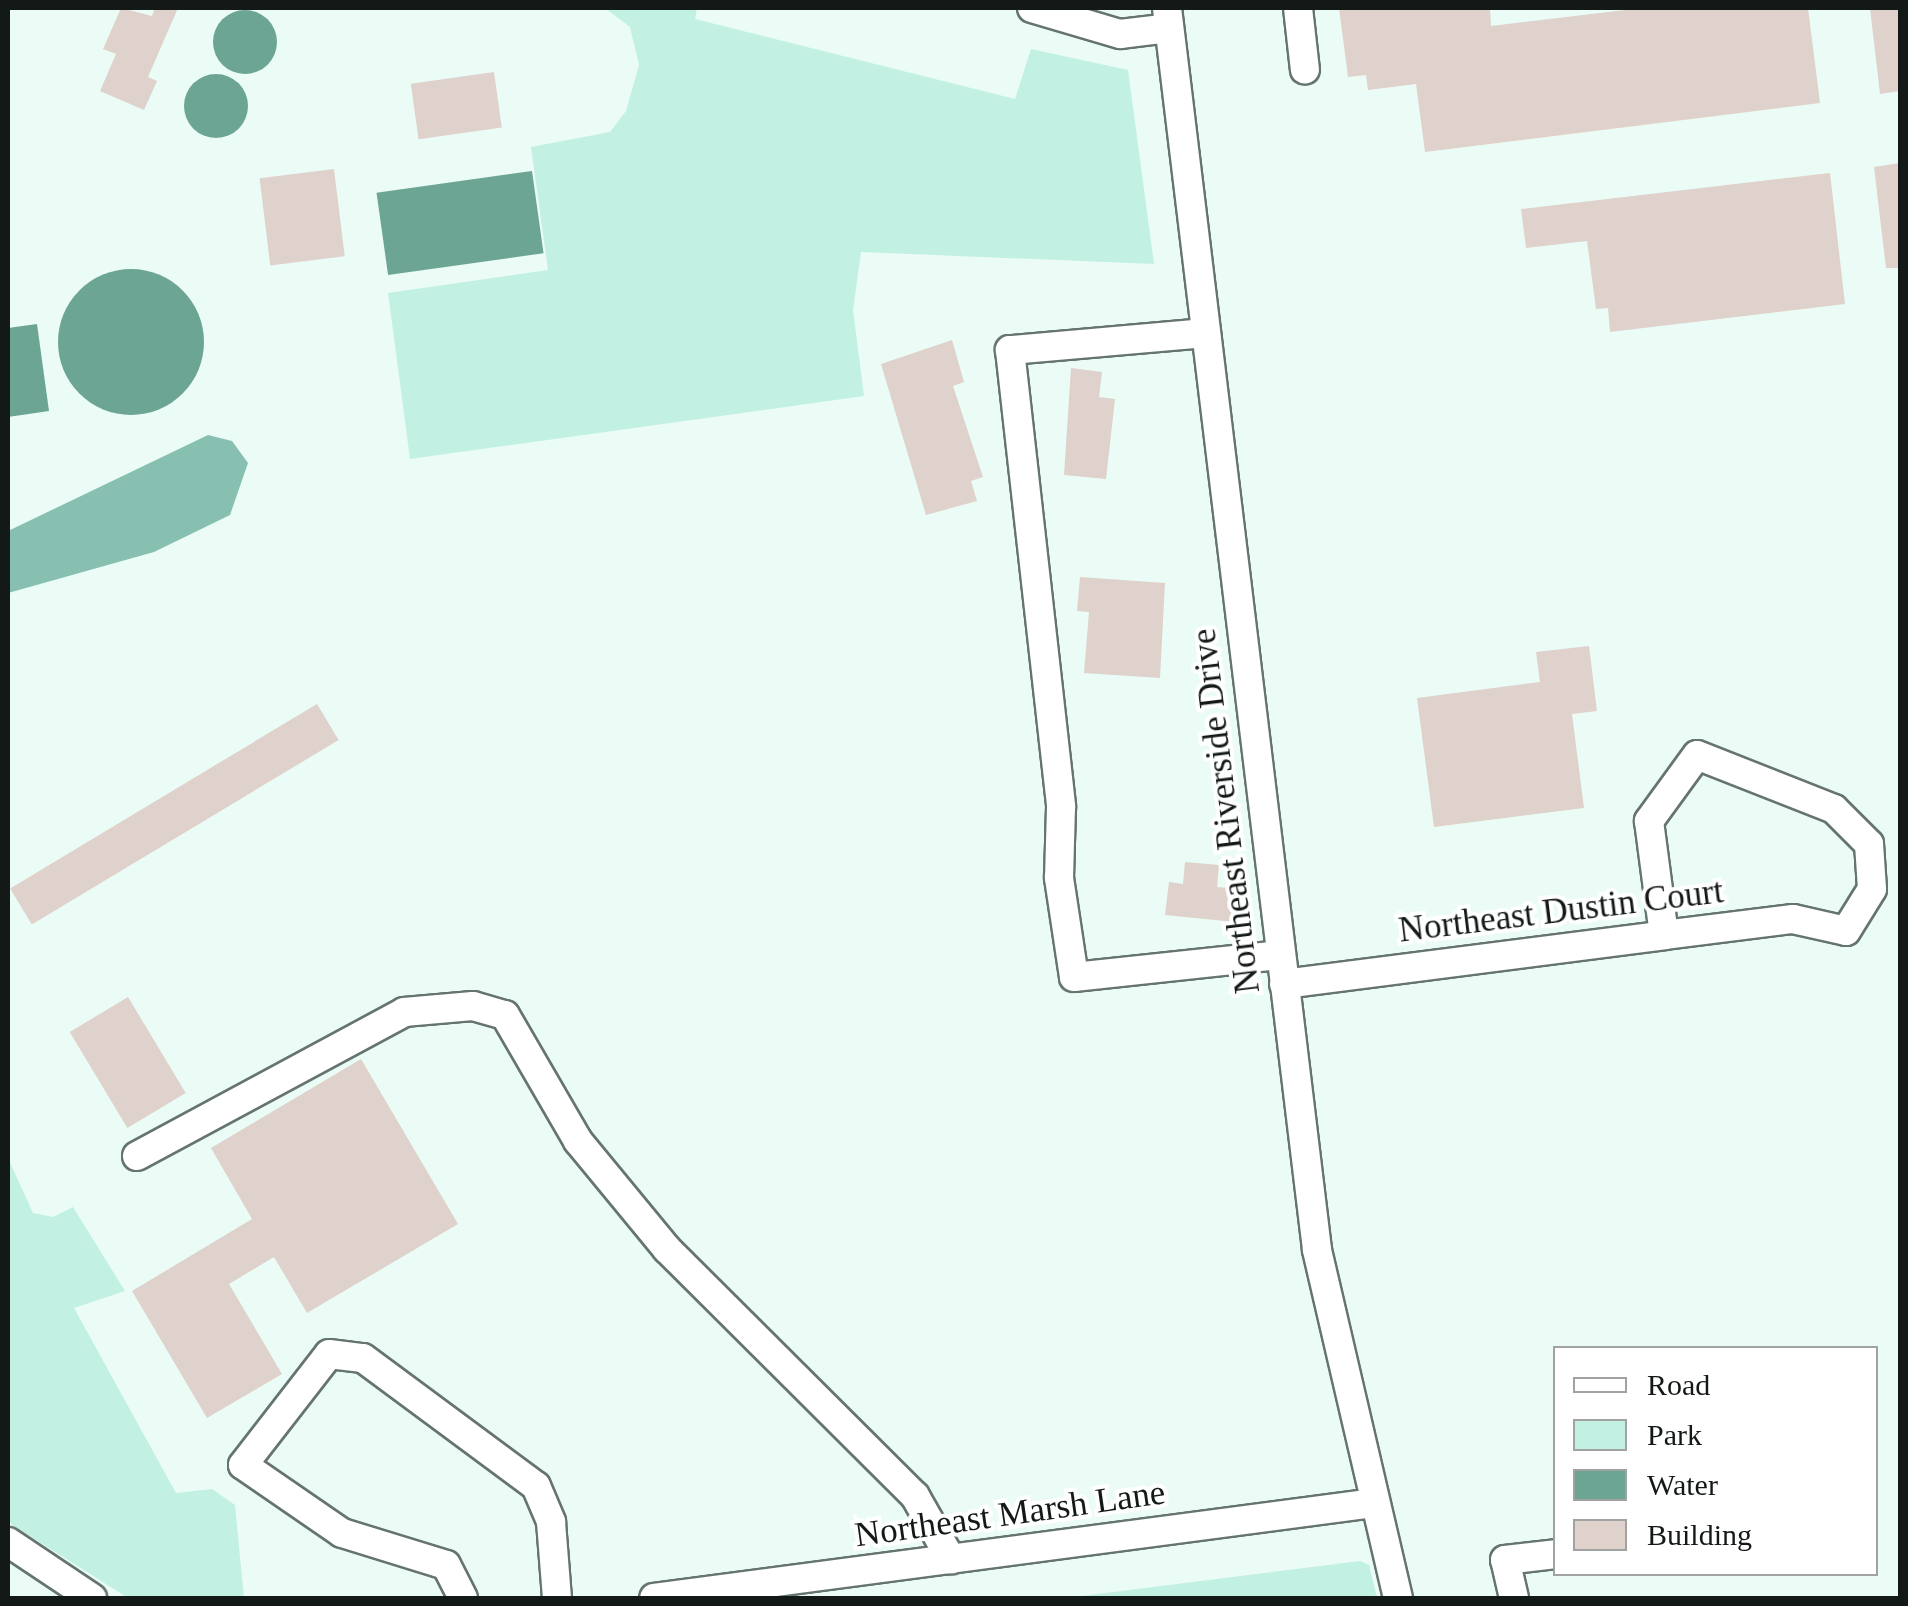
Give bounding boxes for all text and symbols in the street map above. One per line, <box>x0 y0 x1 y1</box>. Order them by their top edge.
street label: Northeast Riverside Drive <box>1183 626 1269 996</box>
street label: Northeast Dustin Court <box>1396 870 1726 952</box>
legend <box>1553 1346 1878 1576</box>
text: Road <box>1647 1368 1710 1401</box>
text: Park <box>1647 1418 1702 1451</box>
text: Water <box>1647 1468 1718 1501</box>
street label: Northeast Marsh Lane <box>852 1471 1168 1557</box>
text: Building <box>1647 1518 1752 1551</box>

